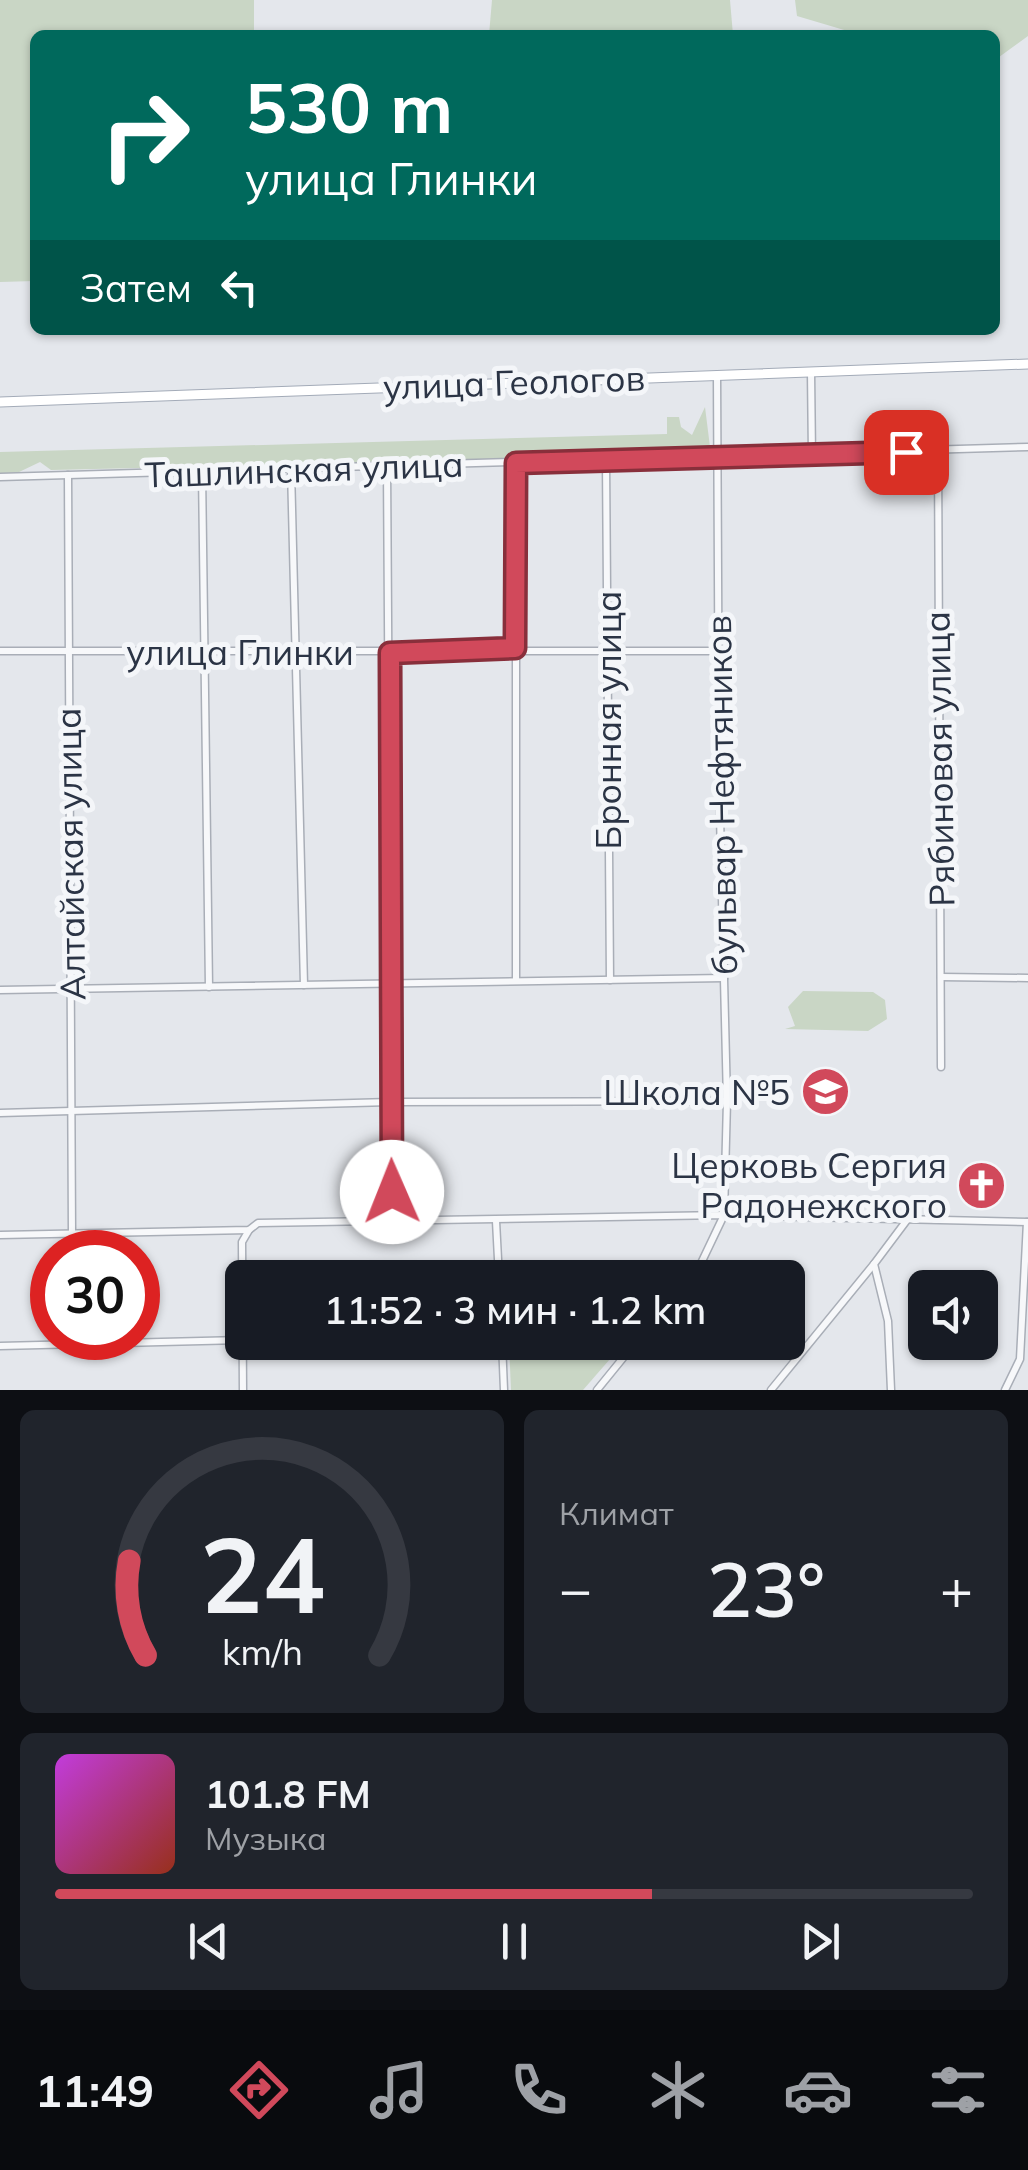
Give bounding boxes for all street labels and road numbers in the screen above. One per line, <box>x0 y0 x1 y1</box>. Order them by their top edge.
street label: улица Геологов <box>382 355 646 409</box>
street label: Ташлинская улица <box>144 441 464 497</box>
street label: Бронная улица <box>586 591 630 849</box>
street label: Рябиновая улица <box>914 611 964 907</box>
street label: бульвар Нефтяников <box>696 615 746 975</box>
street label: улица Глинки <box>126 630 354 674</box>
street label: Алтайская улица <box>45 707 95 1001</box>

